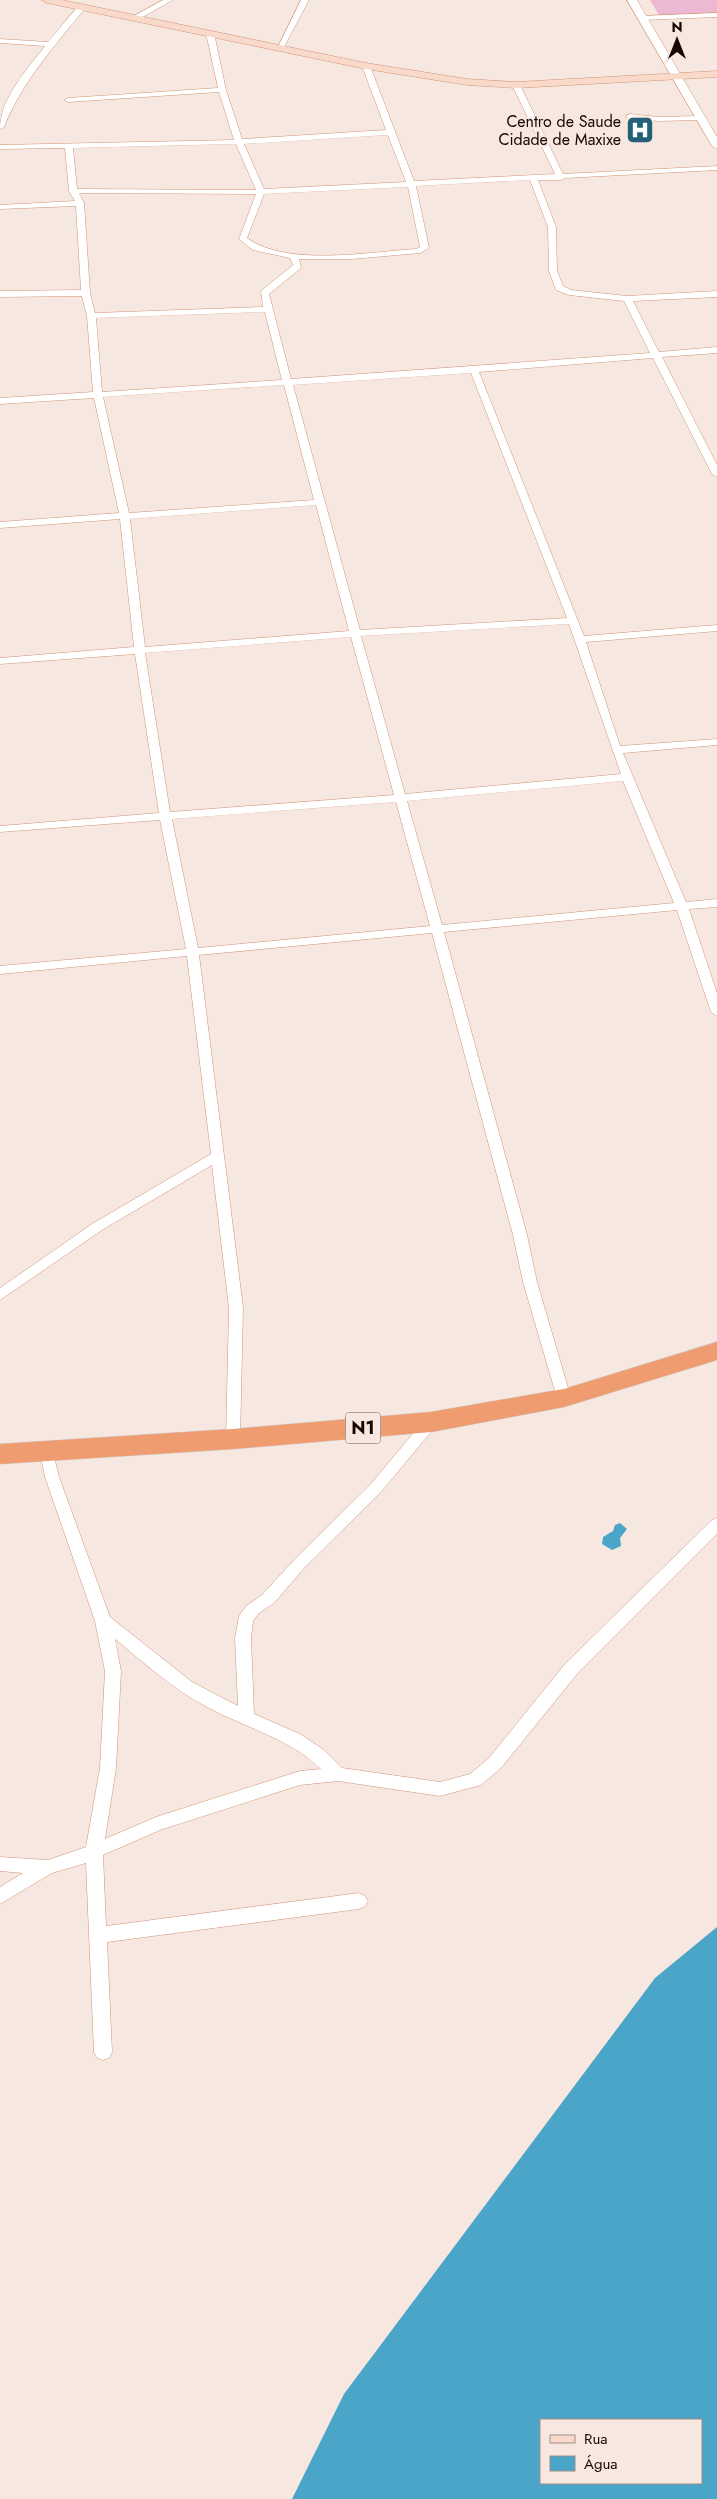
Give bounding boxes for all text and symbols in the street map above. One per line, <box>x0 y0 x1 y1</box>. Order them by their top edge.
north arrow <box>652 15 702 65</box>
text: N <box>671 17 683 37</box>
place label: Centro de Saude Cidade de Maxixe <box>498 110 621 151</box>
hospital icon: Centro de Saude Cidade de Maxixe <box>625 115 655 145</box>
road number: N1 <box>346 1412 380 1444</box>
legend <box>540 2419 702 2484</box>
text: Rua <box>584 2428 608 2450</box>
text: Água <box>584 2453 618 2475</box>

